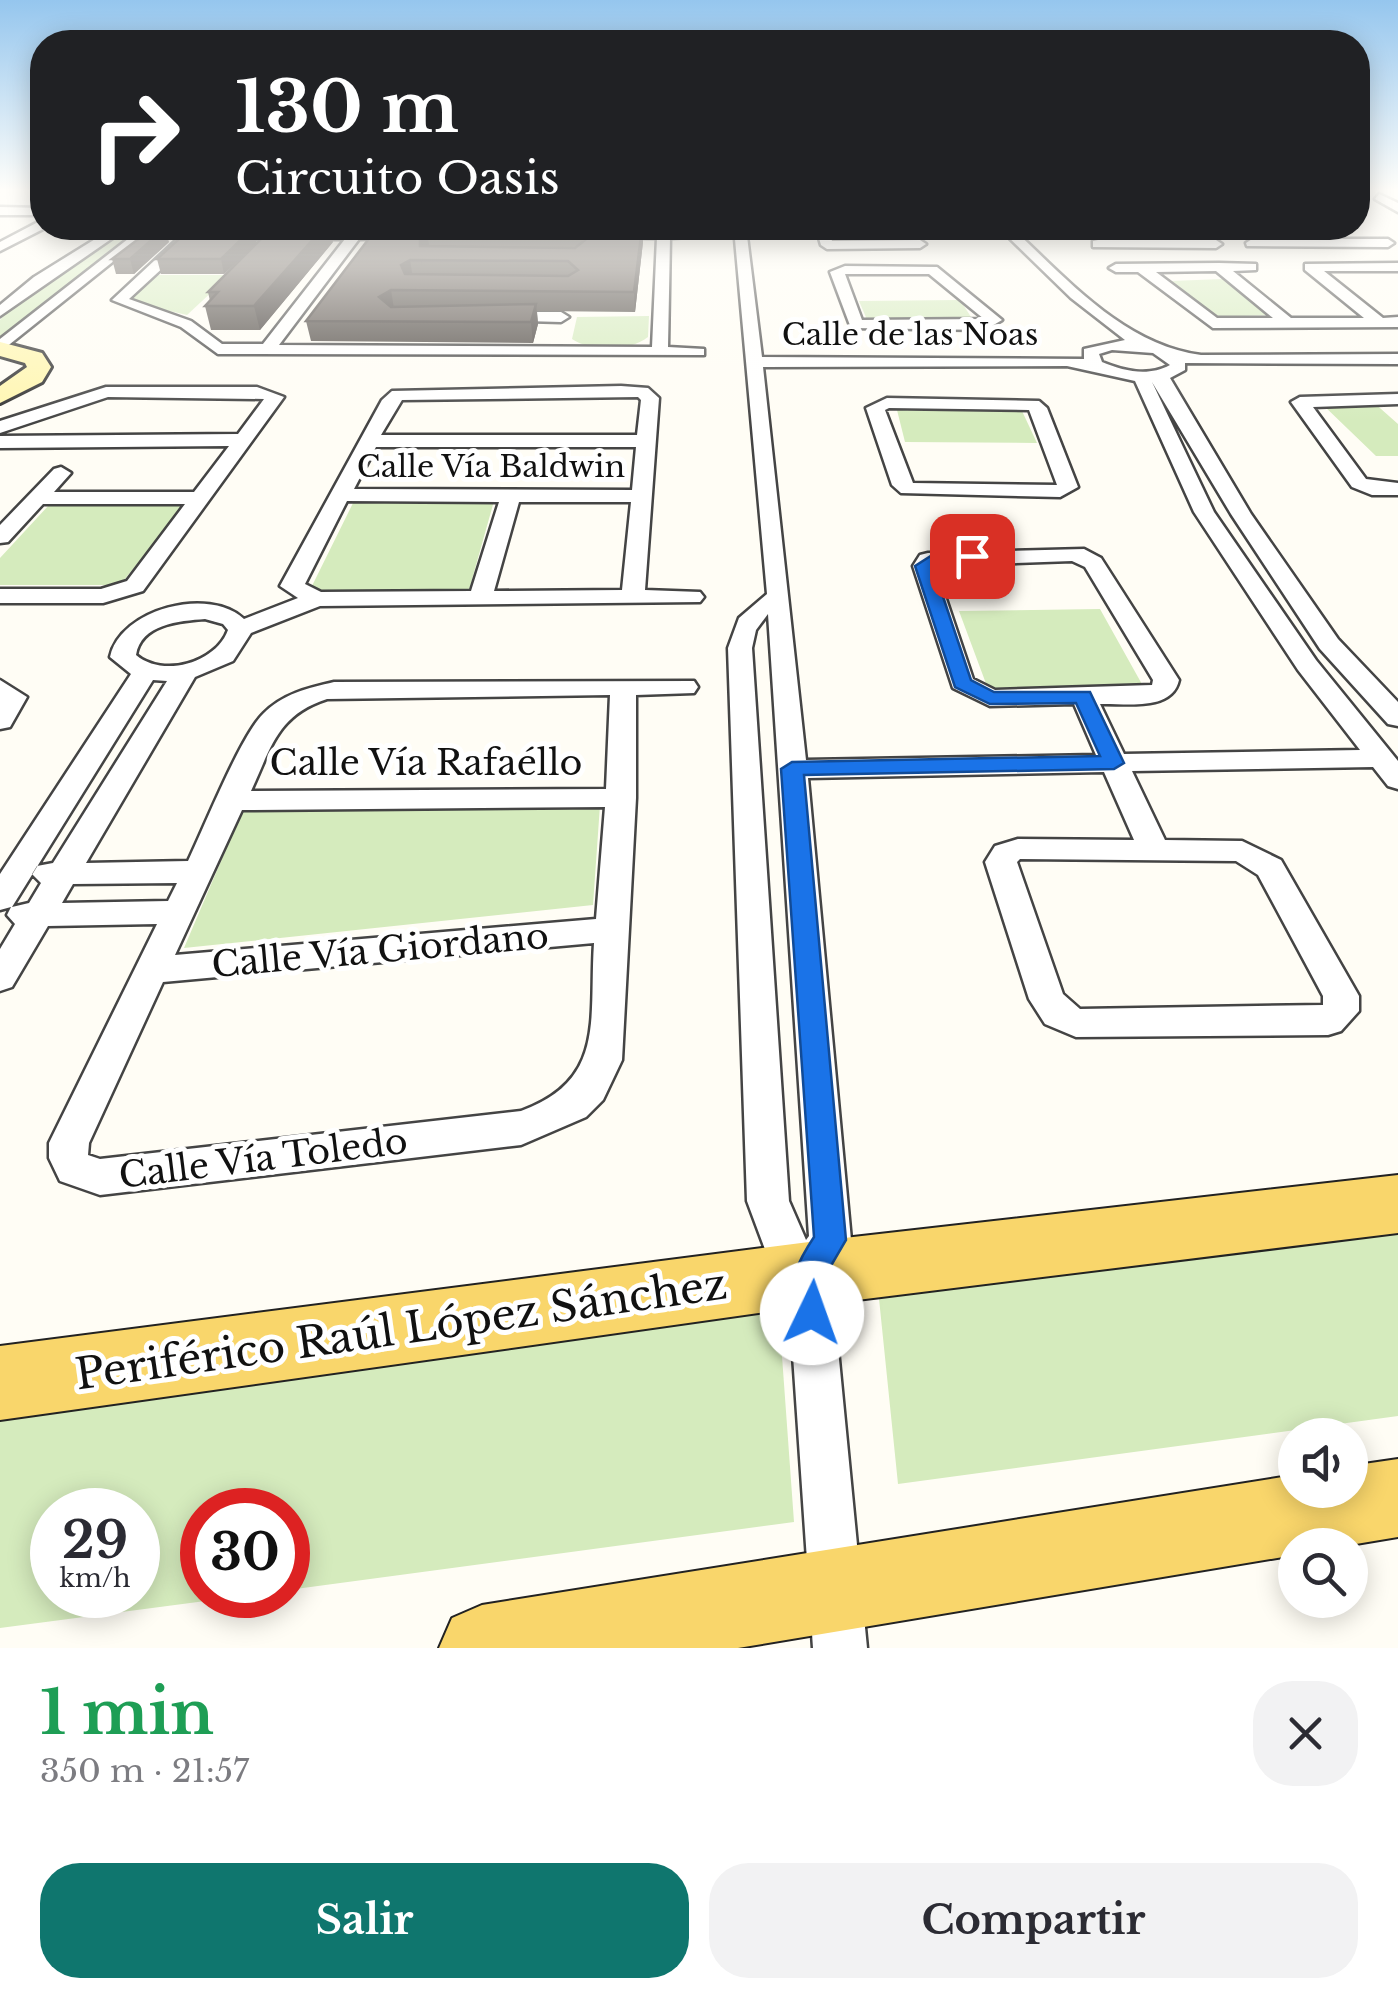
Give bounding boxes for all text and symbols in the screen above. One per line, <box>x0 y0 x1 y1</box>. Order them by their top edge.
text: 130 m <box>235 64 459 151</box>
icon: right <box>70 70 200 200</box>
text: Circuito Oasis <box>235 150 560 206</box>
street label: Calle de las Noas <box>782 316 1038 353</box>
street label: Calle Vía Baldwin <box>357 448 625 485</box>
pin <box>930 514 1015 599</box>
icon: arrive <box>945 529 1000 584</box>
street label: Calle Vía Rafaéllo <box>270 741 582 784</box>
street label: Calle Vía Giordano <box>210 914 550 986</box>
street label: Calle Vía Toledo <box>116 1119 410 1197</box>
street label: Periférico Raúl López Sánchez <box>72 1257 730 1401</box>
position arrow <box>760 1261 864 1365</box>
map controls <box>1278 1418 1368 1618</box>
button: sound <box>1278 1418 1368 1508</box>
speed limit sign: 30 <box>180 1488 310 1618</box>
text: 29 <box>62 1509 128 1572</box>
button: search <box>1278 1528 1368 1618</box>
text: km/h <box>60 1563 130 1594</box>
text: 1 min <box>40 1676 214 1750</box>
button: close <box>1253 1681 1358 1786</box>
text: 350 m · 21:57 <box>40 1751 249 1791</box>
button: Salir <box>40 1863 689 1978</box>
button: Compartir <box>709 1863 1358 1978</box>

